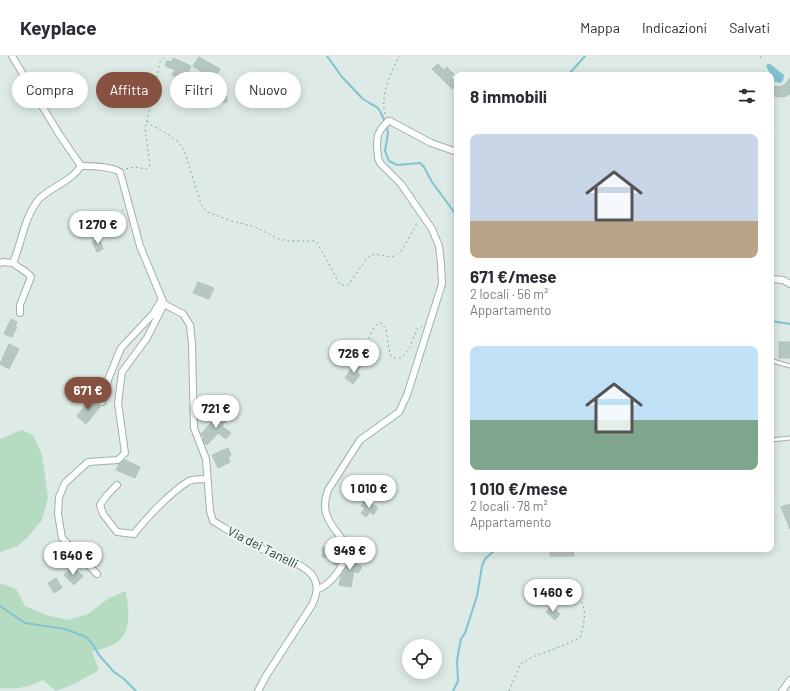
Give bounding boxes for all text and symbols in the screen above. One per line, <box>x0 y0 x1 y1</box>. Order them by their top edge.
text: Keyplace <box>20 16 97 39</box>
text: Mappa <box>580 19 620 36</box>
text: Indicazioni <box>642 19 707 36</box>
text: Salvati <box>729 19 770 36</box>
chip: Compra <box>12 72 88 108</box>
chip: Affitta <box>96 72 162 108</box>
chip: Filtri <box>170 72 227 108</box>
chip: Nuovo <box>235 72 301 108</box>
icon: filters <box>736 85 758 107</box>
text: 8 immobili <box>470 86 547 106</box>
icon: home <box>578 160 650 232</box>
pin: 1 270 € <box>61 211 135 245</box>
text: 1 270 € <box>78 216 118 232</box>
text: 671 €/mese <box>470 266 557 286</box>
text: 2 locali · 56 m² <box>470 286 548 302</box>
text: Appartamento <box>470 302 551 318</box>
pin: 726 € <box>326 340 382 374</box>
text: 726 € <box>338 345 370 361</box>
icon: home <box>578 372 650 444</box>
pin: 671 € <box>60 377 116 411</box>
text: 671 € <box>74 382 102 398</box>
pin: 721 € <box>188 395 244 429</box>
text: 721 € <box>201 400 231 416</box>
pin: 1 010 € <box>332 475 406 509</box>
text: 1 010 €/mese <box>470 478 567 498</box>
text: 1 010 € <box>350 480 388 496</box>
text: 2 locali · 78 m² <box>470 498 548 514</box>
text: Appartamento <box>470 514 551 530</box>
street label: Via dei Tanelli <box>225 522 301 572</box>
pin: 949 € <box>322 537 378 571</box>
pin: 1 640 € <box>36 542 110 576</box>
text: 949 € <box>334 542 366 558</box>
text: 1 640 € <box>53 547 93 563</box>
pin: 1 460 € <box>516 579 590 613</box>
text: 1 460 € <box>533 584 573 600</box>
map controls <box>402 639 442 679</box>
button: locate <box>402 639 442 679</box>

